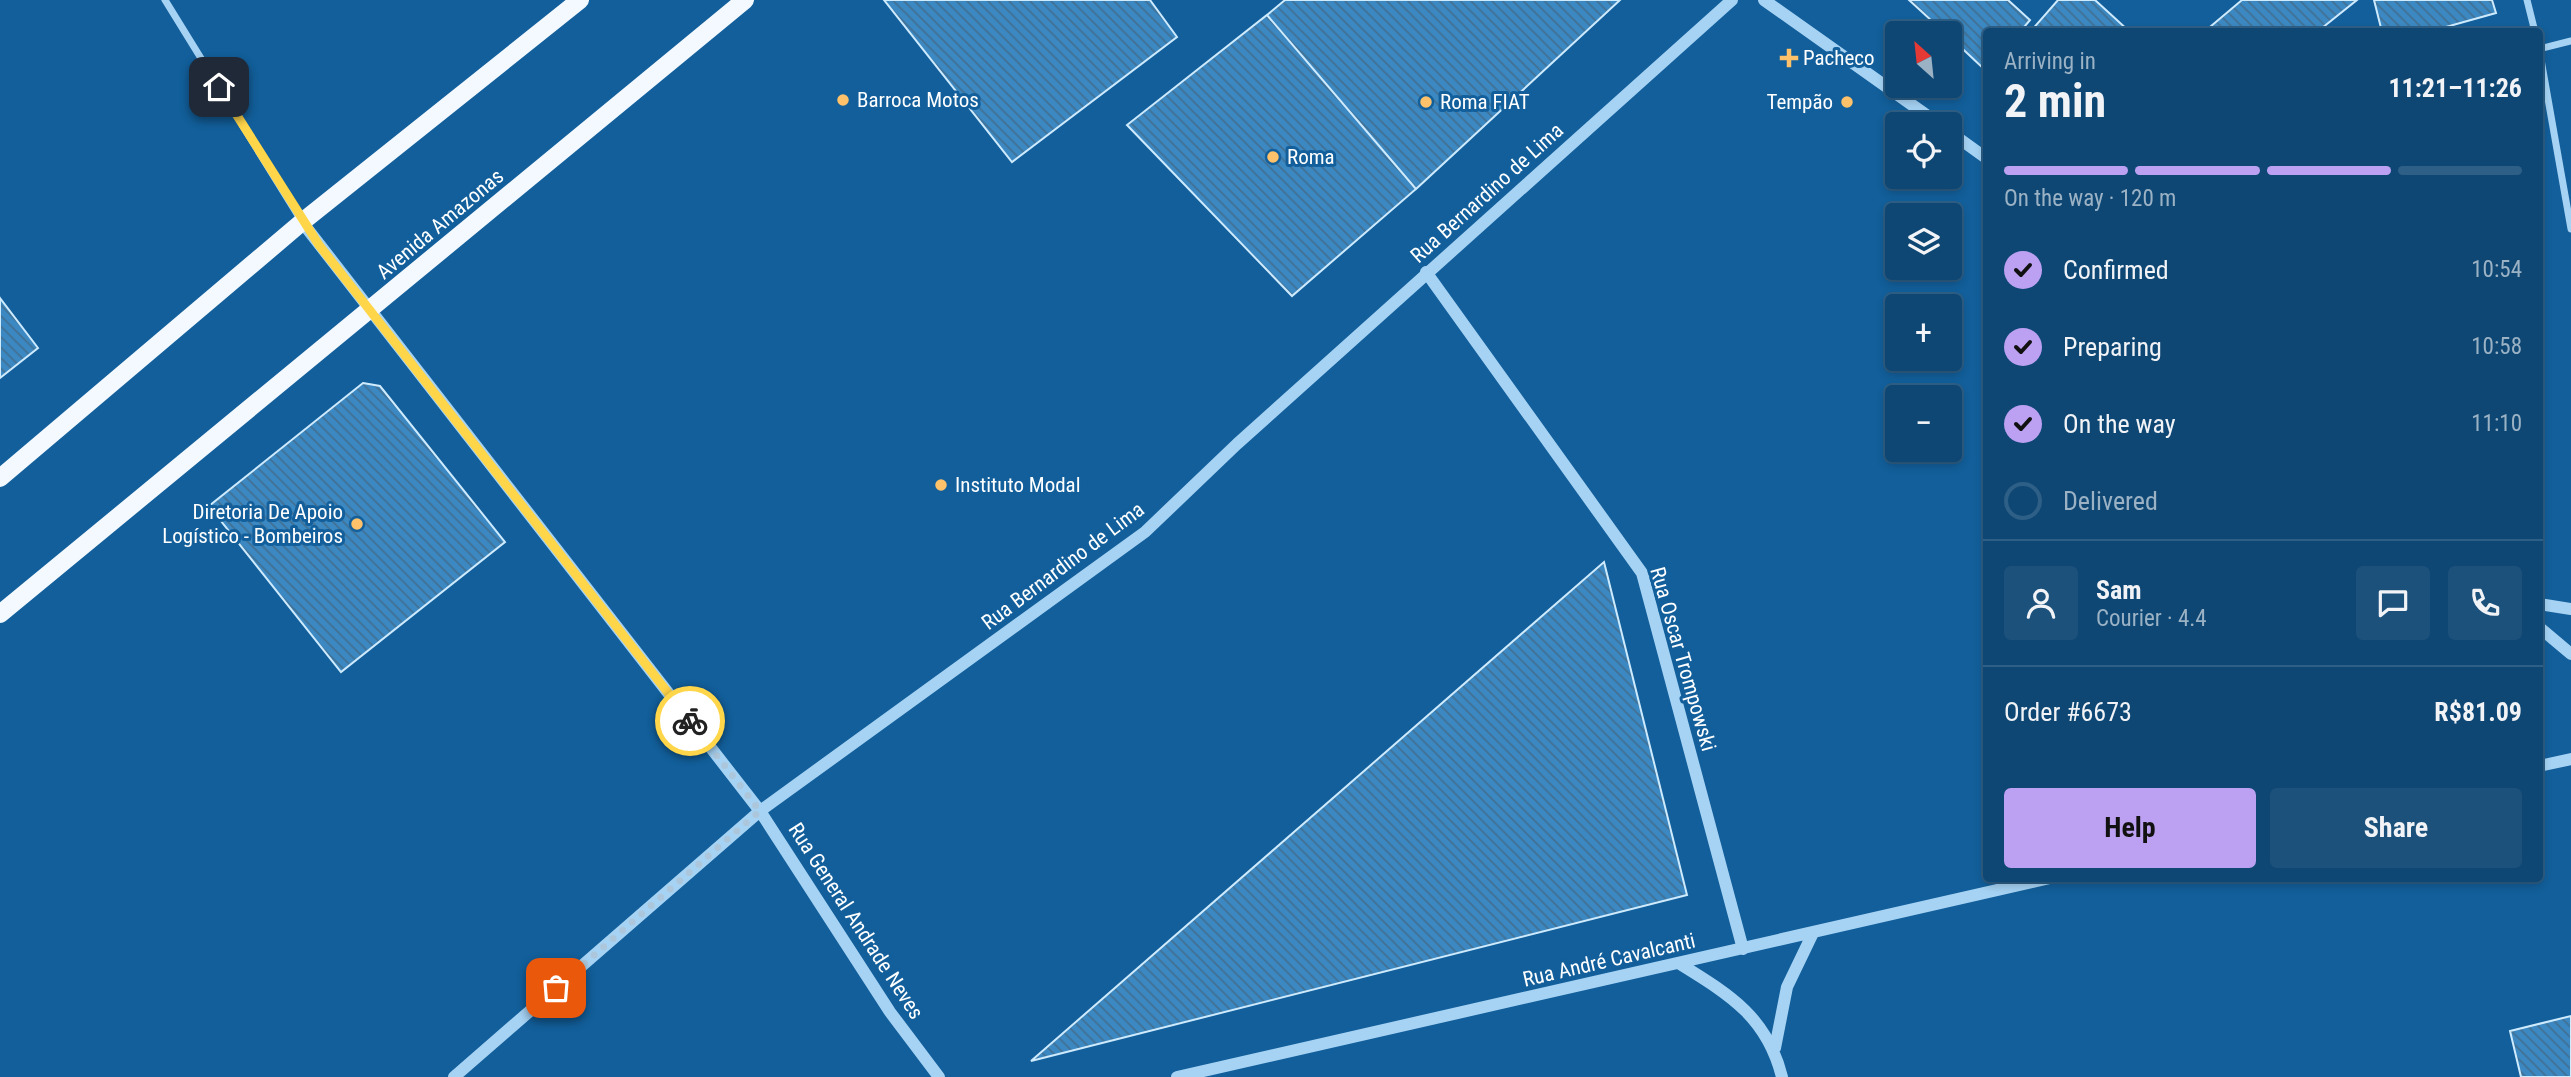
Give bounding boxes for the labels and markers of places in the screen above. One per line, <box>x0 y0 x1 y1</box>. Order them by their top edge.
place label: Pacheco <box>1803 46 1875 70</box>
marker: Pacheco <box>1781 50 1797 66</box>
pin <box>189 57 249 117</box>
place label: Barroca Motos <box>857 88 979 112</box>
place label: Roma FIAT <box>1440 90 1530 114</box>
place label: Tempão <box>1766 90 1833 114</box>
marker: Barroca Motos <box>835 92 851 108</box>
marker: Roma FIAT <box>1418 94 1434 110</box>
marker: Tempão <box>1839 94 1855 110</box>
place label: Roma <box>1287 145 1335 169</box>
marker: Roma <box>1265 149 1281 165</box>
place label: Instituto Modal <box>955 473 1080 497</box>
marker: Instituto Modal <box>933 477 949 493</box>
place label: Diretoria De Apoio Logístico - Bombeiros <box>162 500 343 548</box>
marker: Diretoria De Apoio Logístico - Bombeiros <box>349 516 365 532</box>
pin <box>526 958 586 1018</box>

